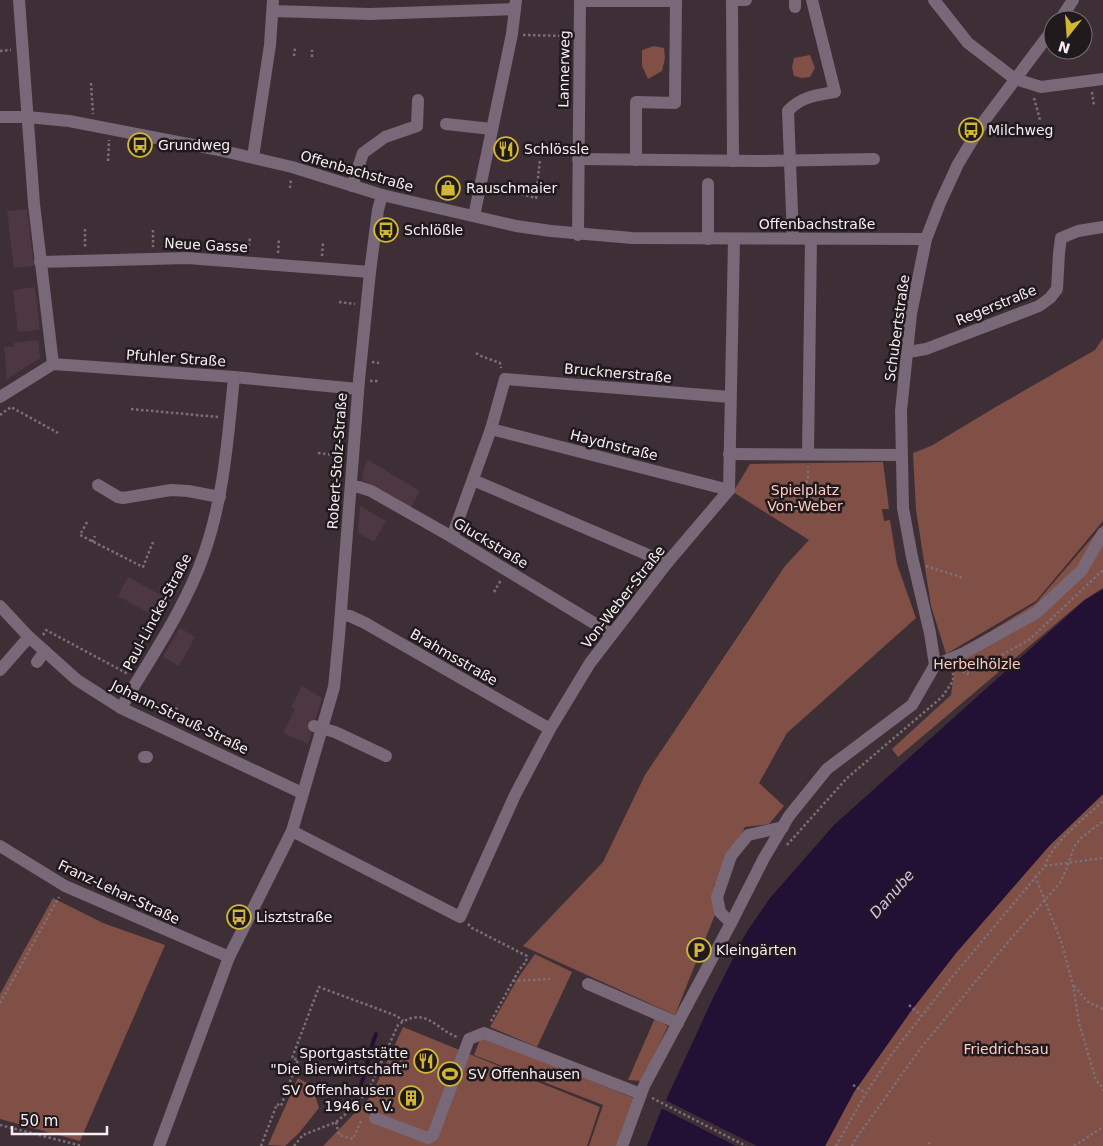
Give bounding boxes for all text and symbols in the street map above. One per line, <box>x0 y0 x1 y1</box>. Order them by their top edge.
north arrow <box>1043 10 1093 60</box>
street label: Lannerweg <box>555 30 573 108</box>
text: N <box>1056 38 1072 57</box>
bus stop icon: Milchweg <box>958 117 984 143</box>
place label: Milchweg <box>988 122 1053 138</box>
bus stop icon: Grundweg <box>127 132 153 158</box>
restaurant icon: Schlössle <box>493 136 519 162</box>
place label: Grundweg <box>158 137 230 153</box>
place label: Schlössle <box>524 141 589 157</box>
street label: Offenbachstraße <box>299 147 415 195</box>
shop icon: Rauschmaier <box>435 175 461 201</box>
place label: Rauschmaier <box>466 180 557 196</box>
street label: Offenbachstraße <box>759 216 875 232</box>
bus stop icon: Schlößle <box>373 217 399 243</box>
place label: Schlößle <box>404 222 463 238</box>
street label: Neue Gasse <box>164 235 248 255</box>
street label: Schubertstraße <box>882 274 912 382</box>
street label: Regerstraße <box>953 282 1039 328</box>
street label: Pfuhler Straße <box>126 347 226 369</box>
street label: Brucknerstraße <box>564 360 672 386</box>
street label: Robert-Stolz-Straße <box>324 392 350 530</box>
street label: Haydnstraße <box>569 426 659 464</box>
park label: Spielplatz Von-Weber <box>767 482 843 514</box>
street label: Gluckstraße <box>451 515 531 571</box>
street label: Von-Weber-Straße <box>578 543 668 651</box>
street label: Paul-Lincke-Straße <box>119 551 195 673</box>
street label: Brahmsstraße <box>407 625 501 689</box>
park label: Herbelhölzle <box>933 656 1021 672</box>
street label: Johann-Strauß-Straße <box>108 676 251 757</box>
street label: Franz-Lehar-Straße <box>56 857 182 927</box>
water label: Danube <box>866 866 918 922</box>
bus stop icon: Lisztstraße <box>226 904 252 930</box>
place label: Lisztstraße <box>256 909 332 925</box>
parking icon: Kleingärten <box>686 937 712 963</box>
place label: Kleingärten <box>716 942 797 958</box>
park label: Friedrichsau <box>963 1041 1049 1057</box>
place label: Sportgaststätte "Die Bierwirtschaft" <box>270 1045 408 1077</box>
restaurant icon: Sportgaststätte "Die Bierwirtschaft" <box>413 1048 439 1074</box>
sports icon: SV Offenhausen <box>437 1061 463 1087</box>
place label: SV Offenhausen <box>468 1066 580 1082</box>
place label: SV Offenhausen 1946 e. V. <box>282 1082 394 1114</box>
building icon: SV Offenhausen 1946 e. V. <box>398 1085 424 1111</box>
scale bar <box>12 1104 108 1136</box>
text: 50 m <box>20 1112 58 1130</box>

